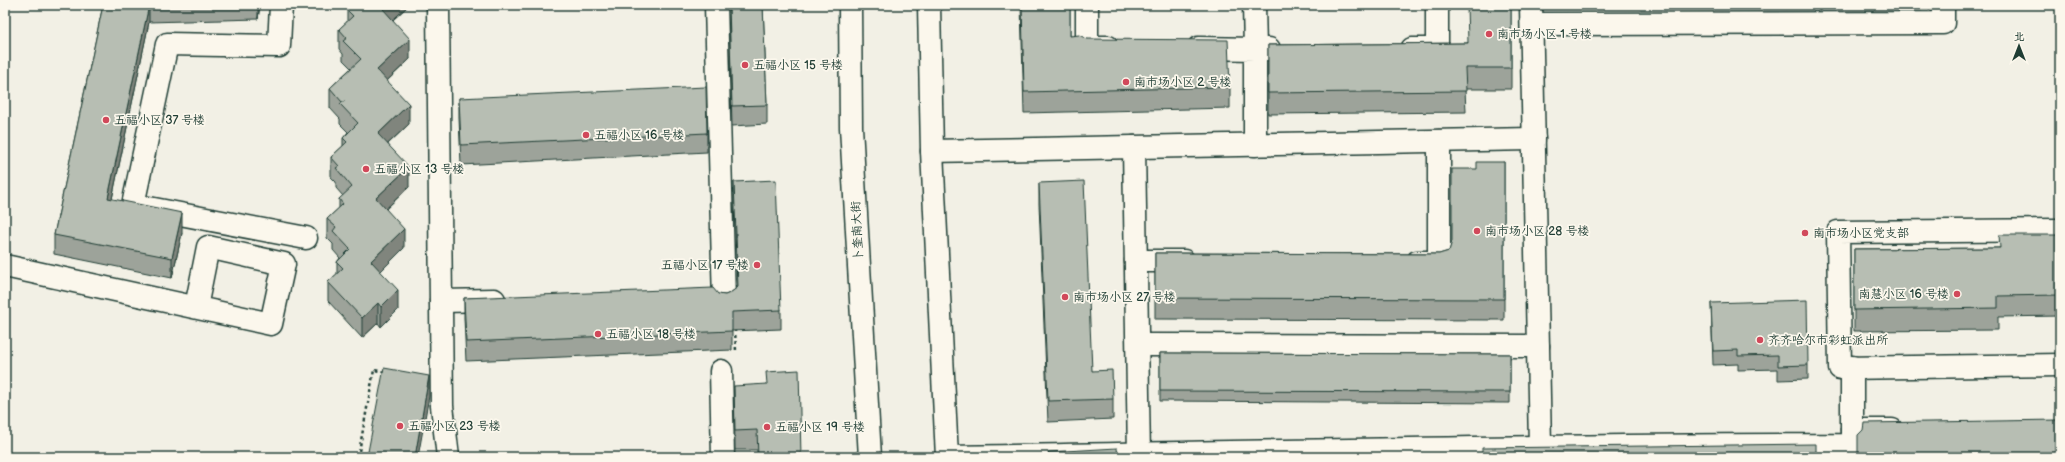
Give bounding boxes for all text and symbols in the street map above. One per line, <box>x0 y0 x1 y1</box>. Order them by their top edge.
north arrow <box>1999 26 2039 66</box>
place label: 南市场小区 1 号楼 <box>1497 27 1592 42</box>
marker: 南市场小区 1 号楼 <box>1484 29 1494 39</box>
text: 北 <box>2014 30 2025 43</box>
place label: 五福小区 15 号楼 <box>753 58 843 73</box>
marker: 五福小区 15 号楼 <box>740 60 750 70</box>
place label: 南市场小区 2 号楼 <box>1134 75 1232 90</box>
marker: 南市场小区 2 号楼 <box>1121 77 1131 87</box>
place label: 五福小区 37 号楼 <box>114 113 205 128</box>
marker: 五福小区 37 号楼 <box>101 115 111 125</box>
place label: 五福小区 16 号楼 <box>594 128 684 143</box>
marker: 五福小区 16 号楼 <box>581 130 591 140</box>
place label: 五福小区 13 号楼 <box>374 162 465 177</box>
marker: 五福小区 13 号楼 <box>361 164 371 174</box>
street label: 卜奎南大街 <box>848 201 867 261</box>
place label: 南市场小区 28 号楼 <box>1485 224 1590 239</box>
marker: 南市场小区 28 号楼 <box>1472 226 1482 236</box>
place label: 南市场小区党支部 <box>1813 226 1909 241</box>
marker: 南市场小区党支部 <box>1800 228 1810 238</box>
place label: 五福小区 17 号楼 <box>661 258 749 273</box>
marker: 五福小区 17 号楼 <box>752 260 762 270</box>
place label: 南慧小区 16 号楼 <box>1859 287 1949 302</box>
marker: 南慧小区 16 号楼 <box>1952 289 1962 299</box>
place label: 南市场小区 27 号楼 <box>1073 290 1176 305</box>
marker: 南市场小区 27 号楼 <box>1060 292 1070 302</box>
place label: 五福小区 18 号楼 <box>606 327 696 342</box>
marker: 五福小区 18 号楼 <box>593 329 603 339</box>
place label: 齐齐哈尔市彩虹派出所 <box>1768 333 1889 348</box>
marker: 齐齐哈尔市彩虹派出所 <box>1755 335 1765 345</box>
place label: 五福小区 23 号楼 <box>408 419 501 434</box>
place label: 五福小区 19 号楼 <box>775 420 865 435</box>
marker: 五福小区 23 号楼 <box>395 421 405 431</box>
marker: 五福小区 19 号楼 <box>762 422 772 432</box>

